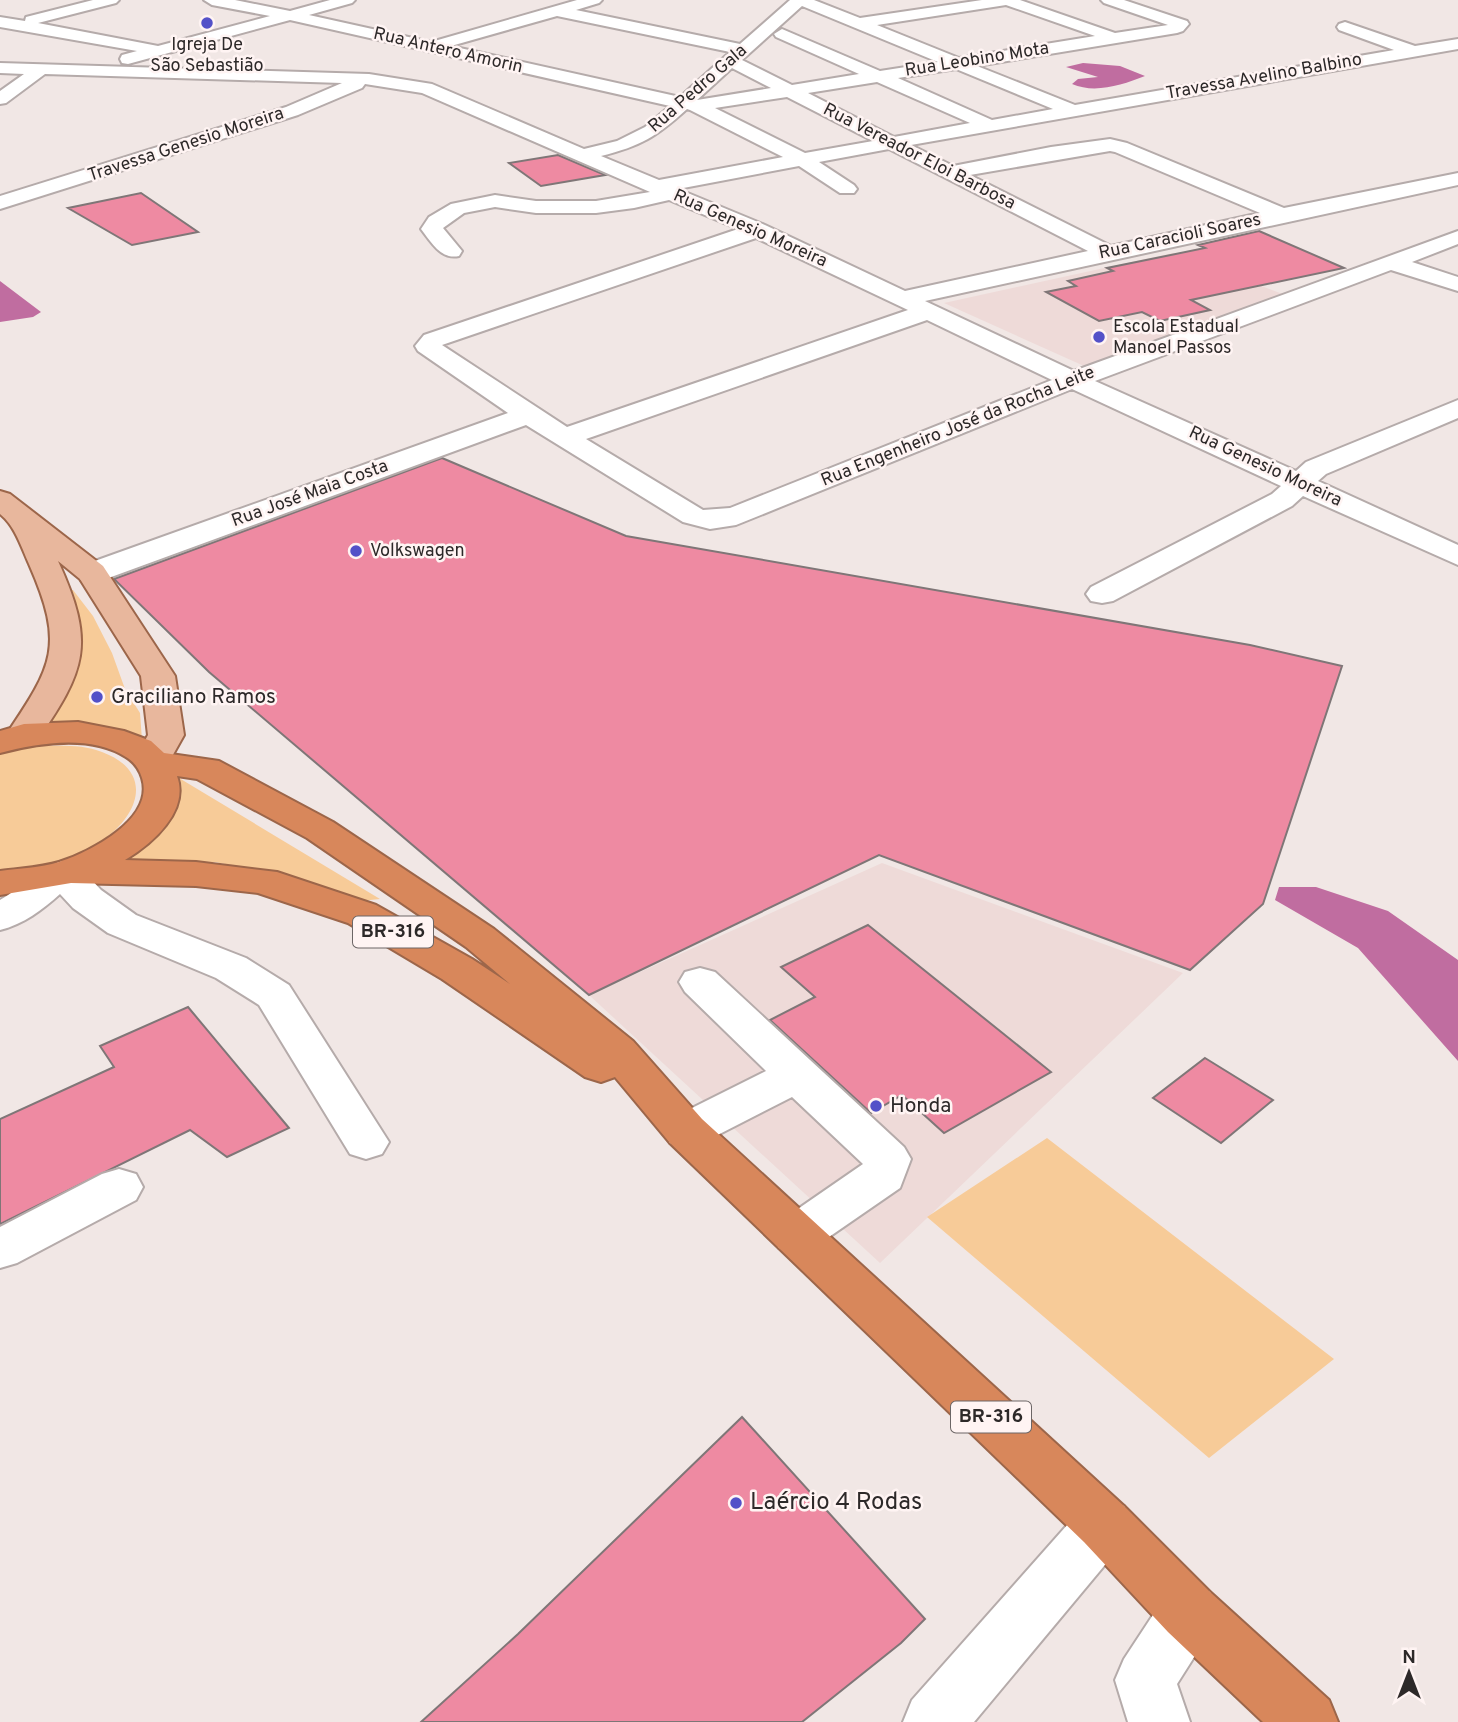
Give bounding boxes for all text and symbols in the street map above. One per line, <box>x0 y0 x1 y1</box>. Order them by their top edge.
marker: Igreja De São Sebastião <box>199 15 215 31</box>
street label: Rua Antero Amorin <box>371 23 525 79</box>
place label: Igreja De São Sebastião <box>150 34 264 78</box>
street label: Rua Leobino Mota <box>903 37 1051 83</box>
street label: Rua Pedro Gala <box>644 40 752 138</box>
street label: Travessa Avelino Balbino <box>1164 48 1364 106</box>
street label: Rua Vereador Eloi Barbosa <box>819 98 1019 216</box>
street label: Travessa Genesio Moreira <box>85 102 287 188</box>
street label: Rua Genesio Moreira <box>669 185 831 273</box>
street label: Rua Caracioli Soares <box>1097 209 1263 265</box>
place label: Escola Estadual Manoel Passos <box>1113 316 1239 360</box>
marker: Escola Estadual Manoel Passos <box>1091 329 1107 345</box>
street label: Rua Engenheiro José da Rocha Leite <box>818 361 1098 493</box>
street label: Rua Genesio Moreira <box>1185 421 1345 513</box>
street label: Rua José Maia Costa <box>228 455 392 533</box>
place label: Volkswagen <box>370 540 465 563</box>
marker: Volkswagen <box>348 543 364 559</box>
place label: Graciliano Ramos <box>111 684 276 711</box>
marker: Graciliano Ramos <box>89 689 105 705</box>
road number: BR-316 <box>353 916 433 948</box>
place label: Honda <box>890 1093 951 1120</box>
marker: Honda <box>868 1098 884 1114</box>
road number: BR-316 <box>951 1401 1031 1432</box>
place label: Laércio 4 Rodas <box>750 1488 922 1518</box>
marker: Laércio 4 Rodas <box>728 1495 744 1511</box>
north arrow <box>1374 1638 1444 1708</box>
text: N <box>1402 1646 1416 1670</box>

